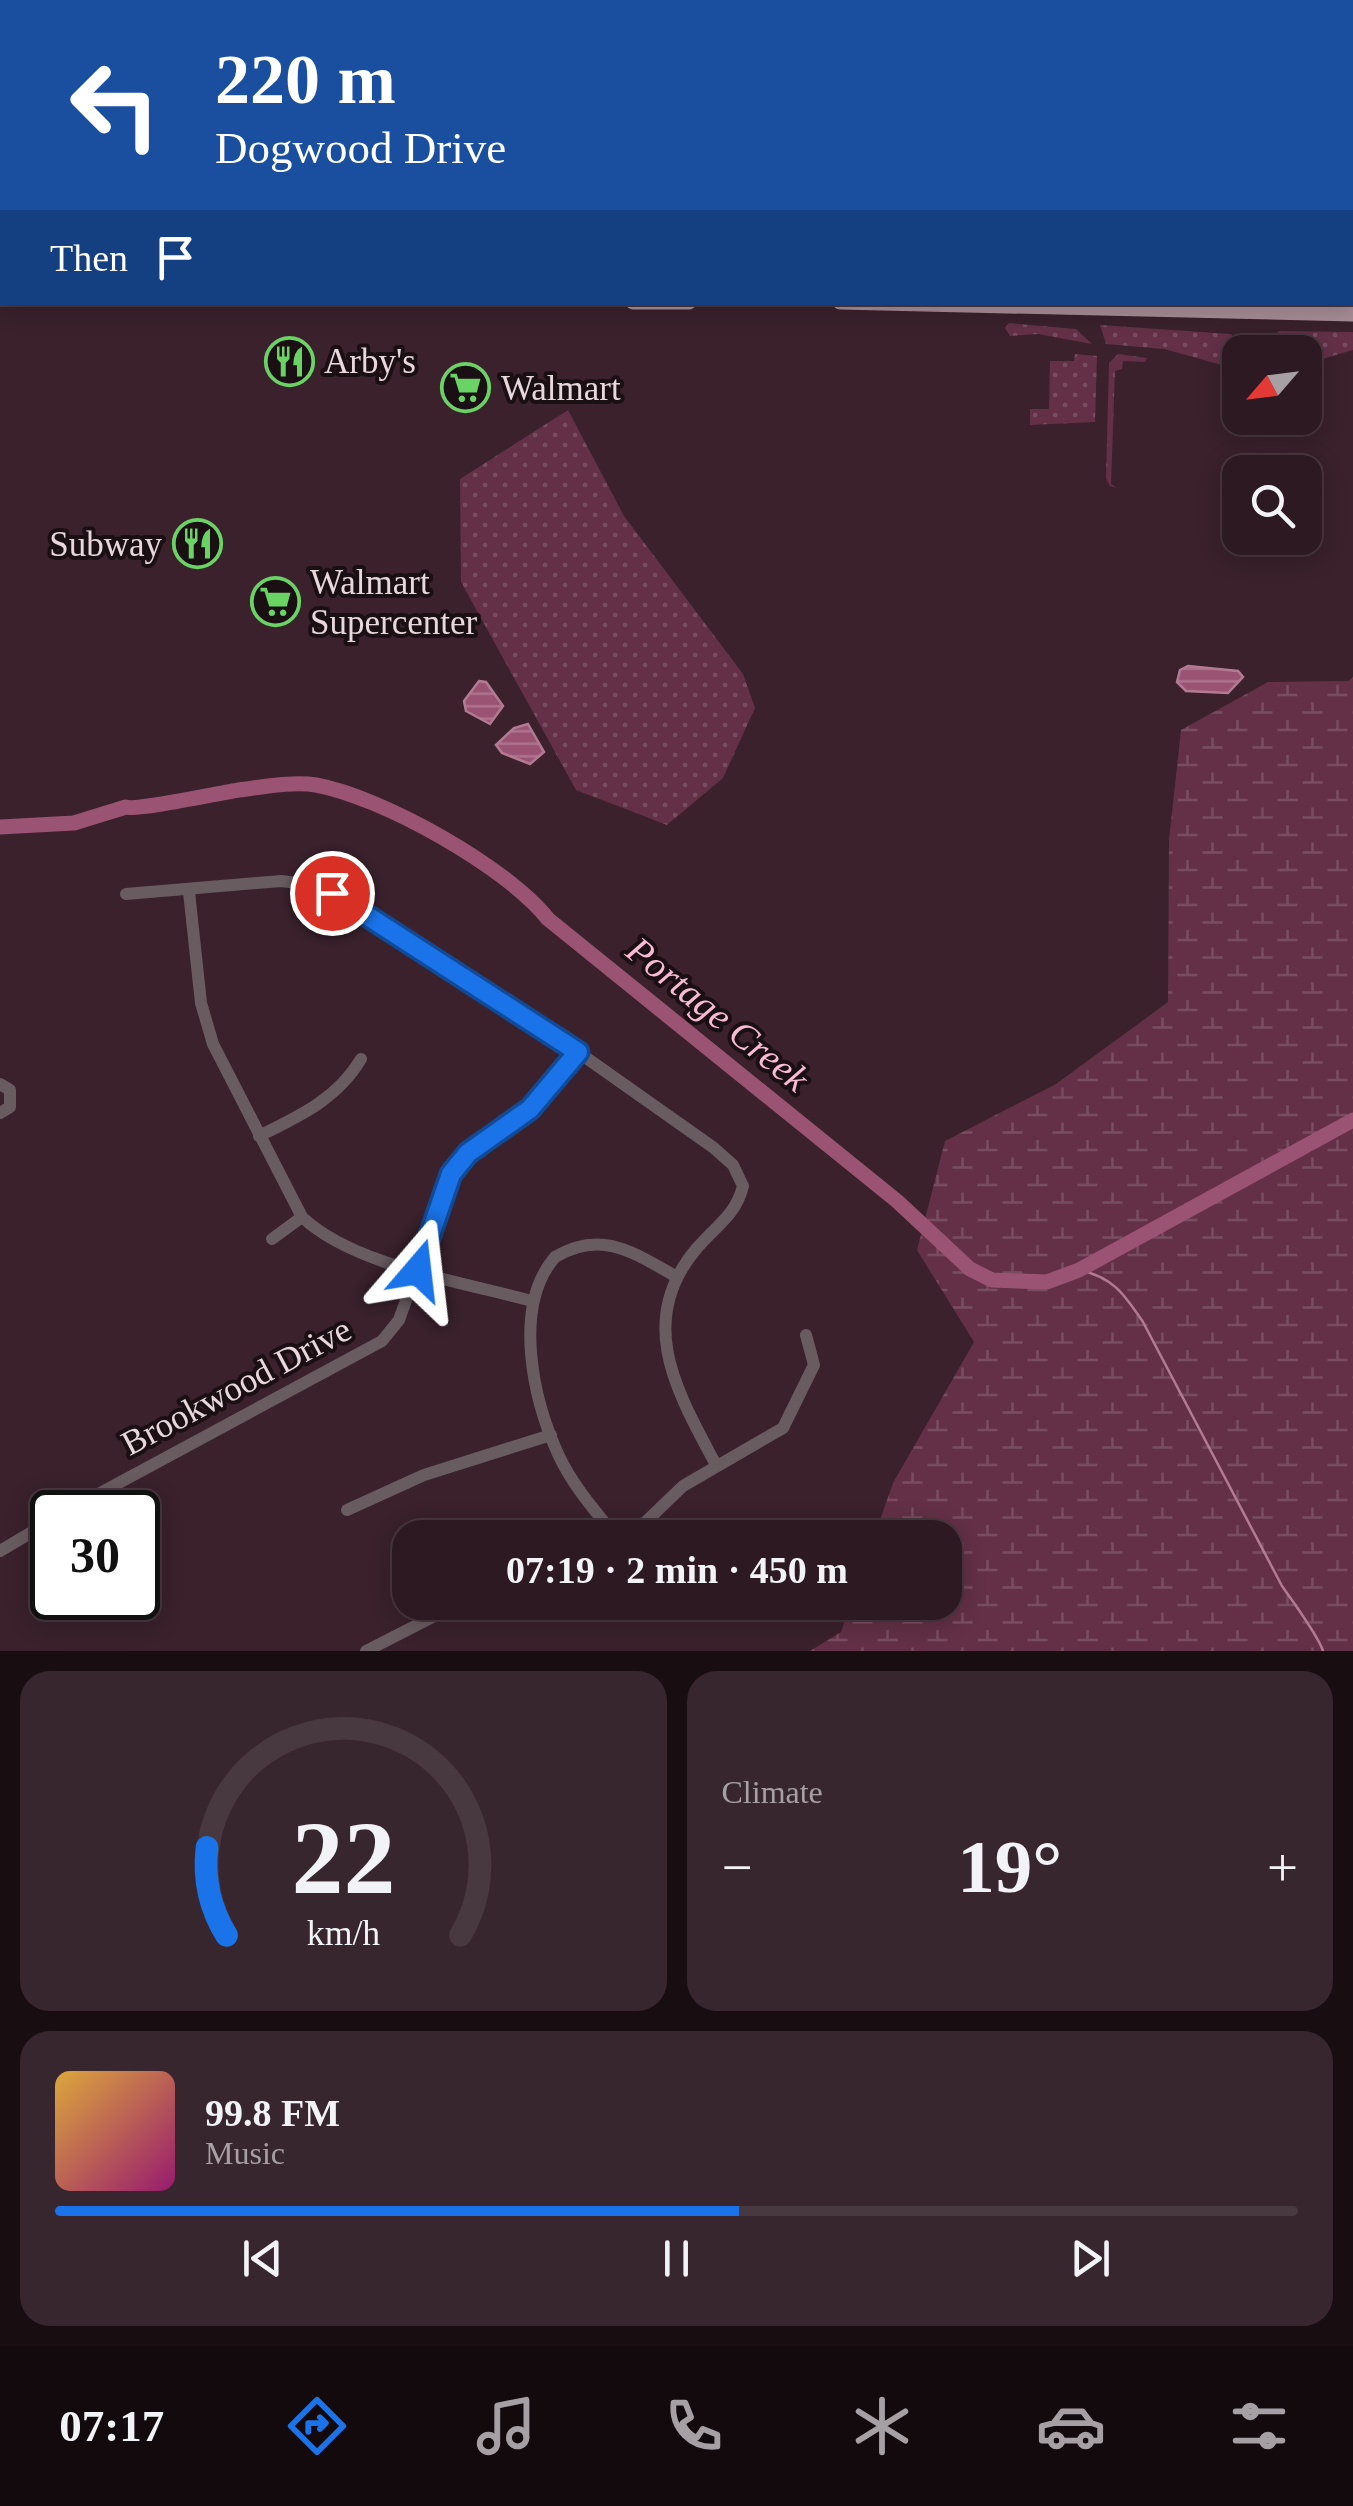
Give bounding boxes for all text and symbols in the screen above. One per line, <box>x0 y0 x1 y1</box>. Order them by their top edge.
icon: left <box>50 40 180 170</box>
text: 220 m <box>215 41 396 118</box>
text: Dogwood Drive <box>215 123 506 173</box>
icon: arrive <box>148 230 203 285</box>
text: Then <box>50 237 128 279</box>
restaurant icon: Arby's <box>263 335 315 387</box>
north arrow <box>1222 335 1322 435</box>
map controls <box>1222 335 1322 555</box>
place label: Arby's <box>324 342 416 381</box>
supermarket icon: Walmart <box>440 362 492 414</box>
place label: Walmart <box>501 369 621 408</box>
button: search <box>1222 455 1322 555</box>
restaurant icon: Subway <box>171 518 223 570</box>
place label: Subway <box>49 525 162 564</box>
place label: Walmart Supercenter <box>310 563 477 642</box>
supermarket icon: Walmart Supercenter <box>249 576 301 628</box>
pin <box>290 851 375 936</box>
icon: arrive <box>305 866 360 921</box>
water label: Portage Creek <box>618 927 818 1101</box>
position arrow <box>366 1218 470 1322</box>
street label: Brookwood Drive <box>115 1310 357 1463</box>
speed limit sign: 30 <box>30 1490 160 1620</box>
text: 07:19 · 2 min · 450 m <box>506 1549 848 1591</box>
text: Climate <box>722 1774 823 1810</box>
text: 22 <box>291 1800 395 1915</box>
text: 19° <box>957 1825 1062 1908</box>
text: − <box>722 1837 753 1898</box>
text: + <box>1267 1837 1298 1898</box>
text: km/h <box>307 1913 380 1953</box>
text: 99.8 FM <box>205 2092 340 2134</box>
text: Music <box>205 2135 285 2171</box>
icon: previous <box>235 2231 290 2286</box>
icon: pause <box>649 2231 704 2286</box>
icon: next <box>1063 2231 1118 2286</box>
icon: directions <box>282 2391 352 2461</box>
icon: music <box>471 2391 541 2461</box>
icon: phone <box>659 2391 729 2461</box>
icon: climate <box>847 2391 917 2461</box>
icon: car <box>1036 2391 1106 2461</box>
icon: filters <box>1224 2391 1294 2461</box>
text: 07:17 <box>59 2401 164 2451</box>

